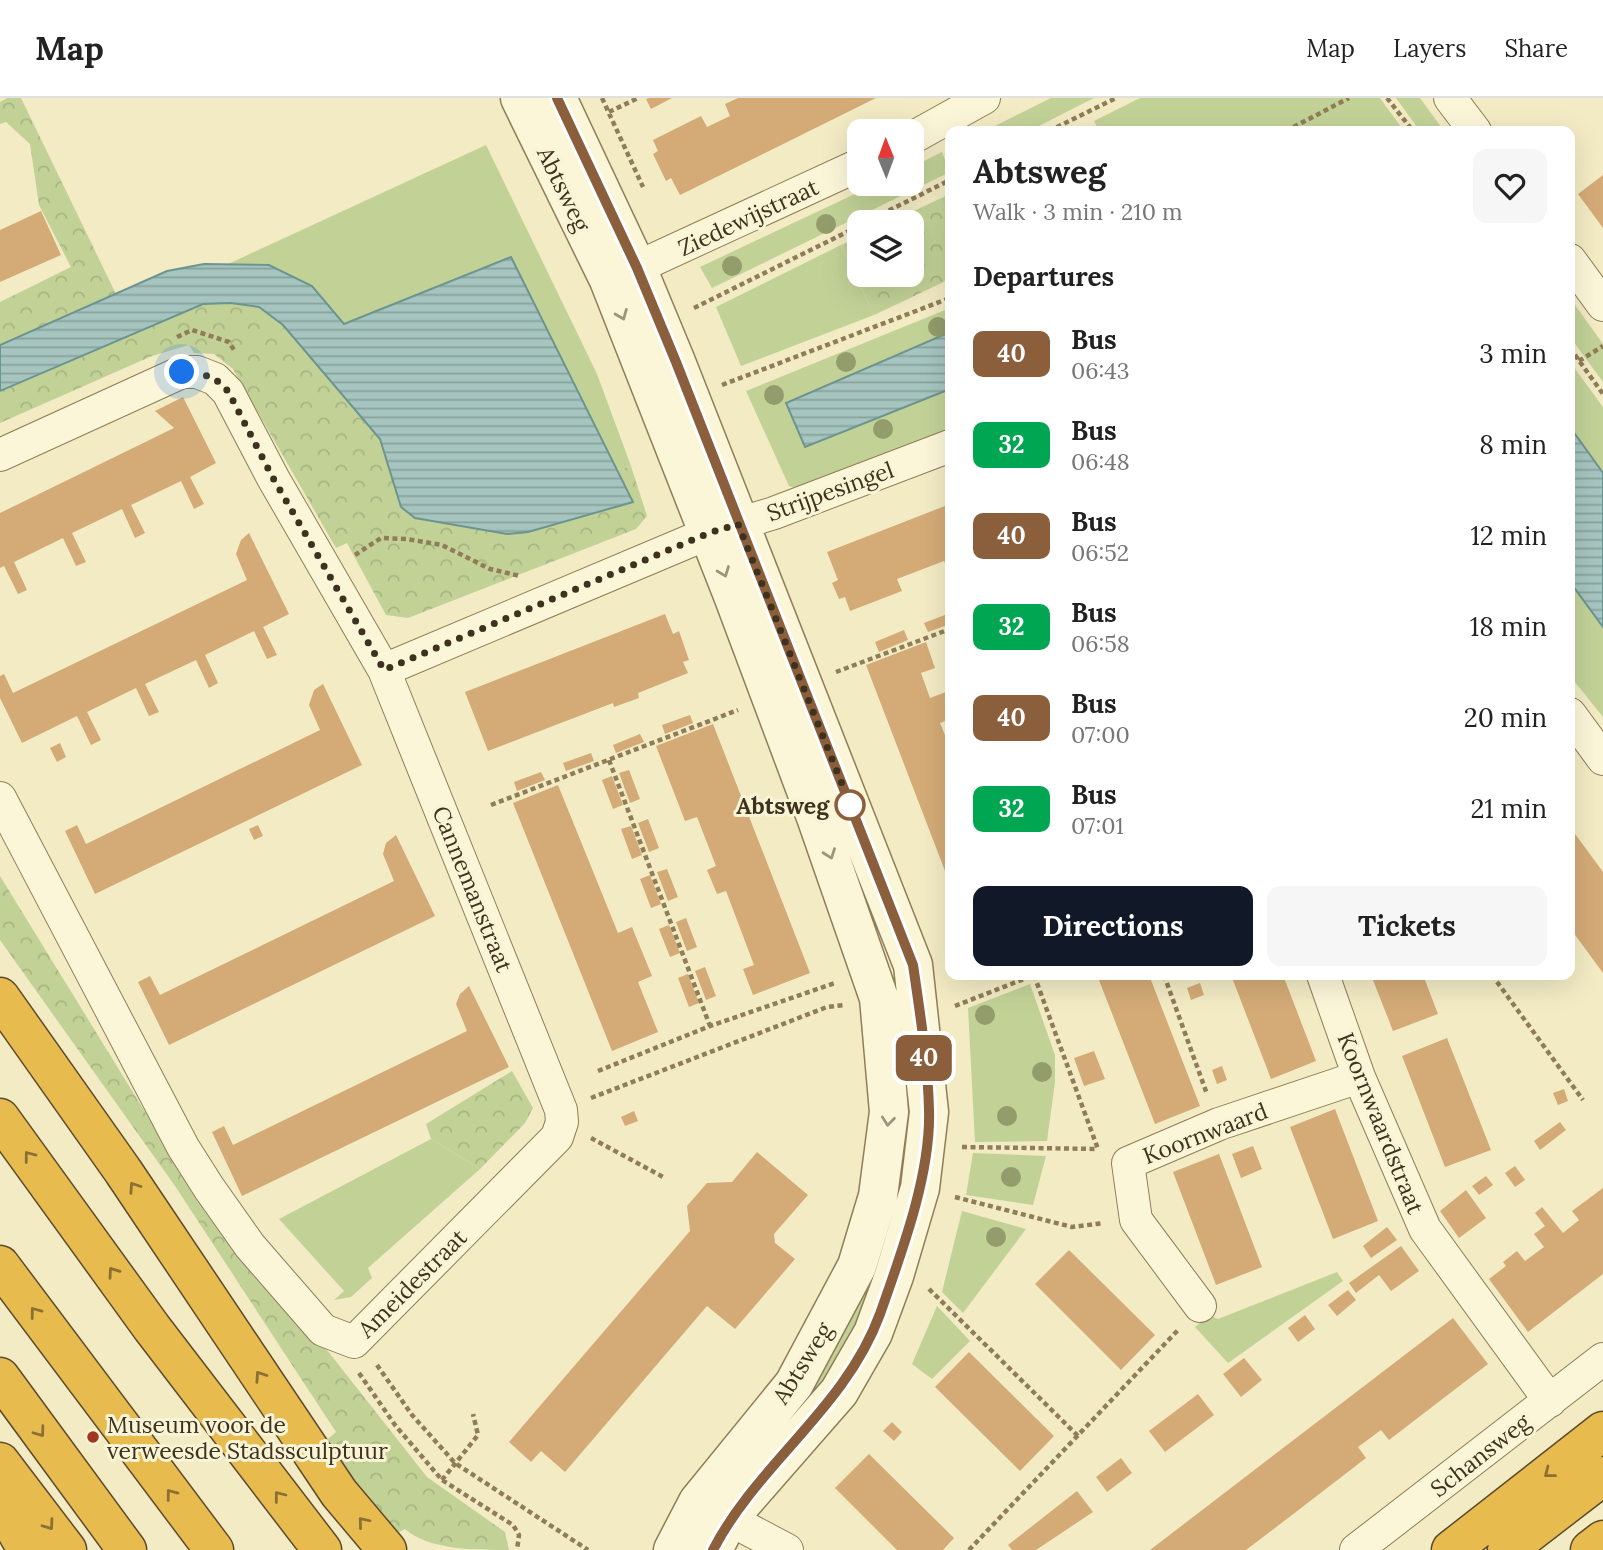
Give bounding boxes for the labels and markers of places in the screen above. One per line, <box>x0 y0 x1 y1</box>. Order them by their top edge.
marker: Abtsweg <box>835 790 865 820</box>
place label: Abtsweg <box>736 791 830 820</box>
place label: Museum voor de verweesde Stadssculptuur <box>107 1410 388 1465</box>
marker: Museum voor de verweesde Stadssculptuur <box>85 1429 101 1445</box>

